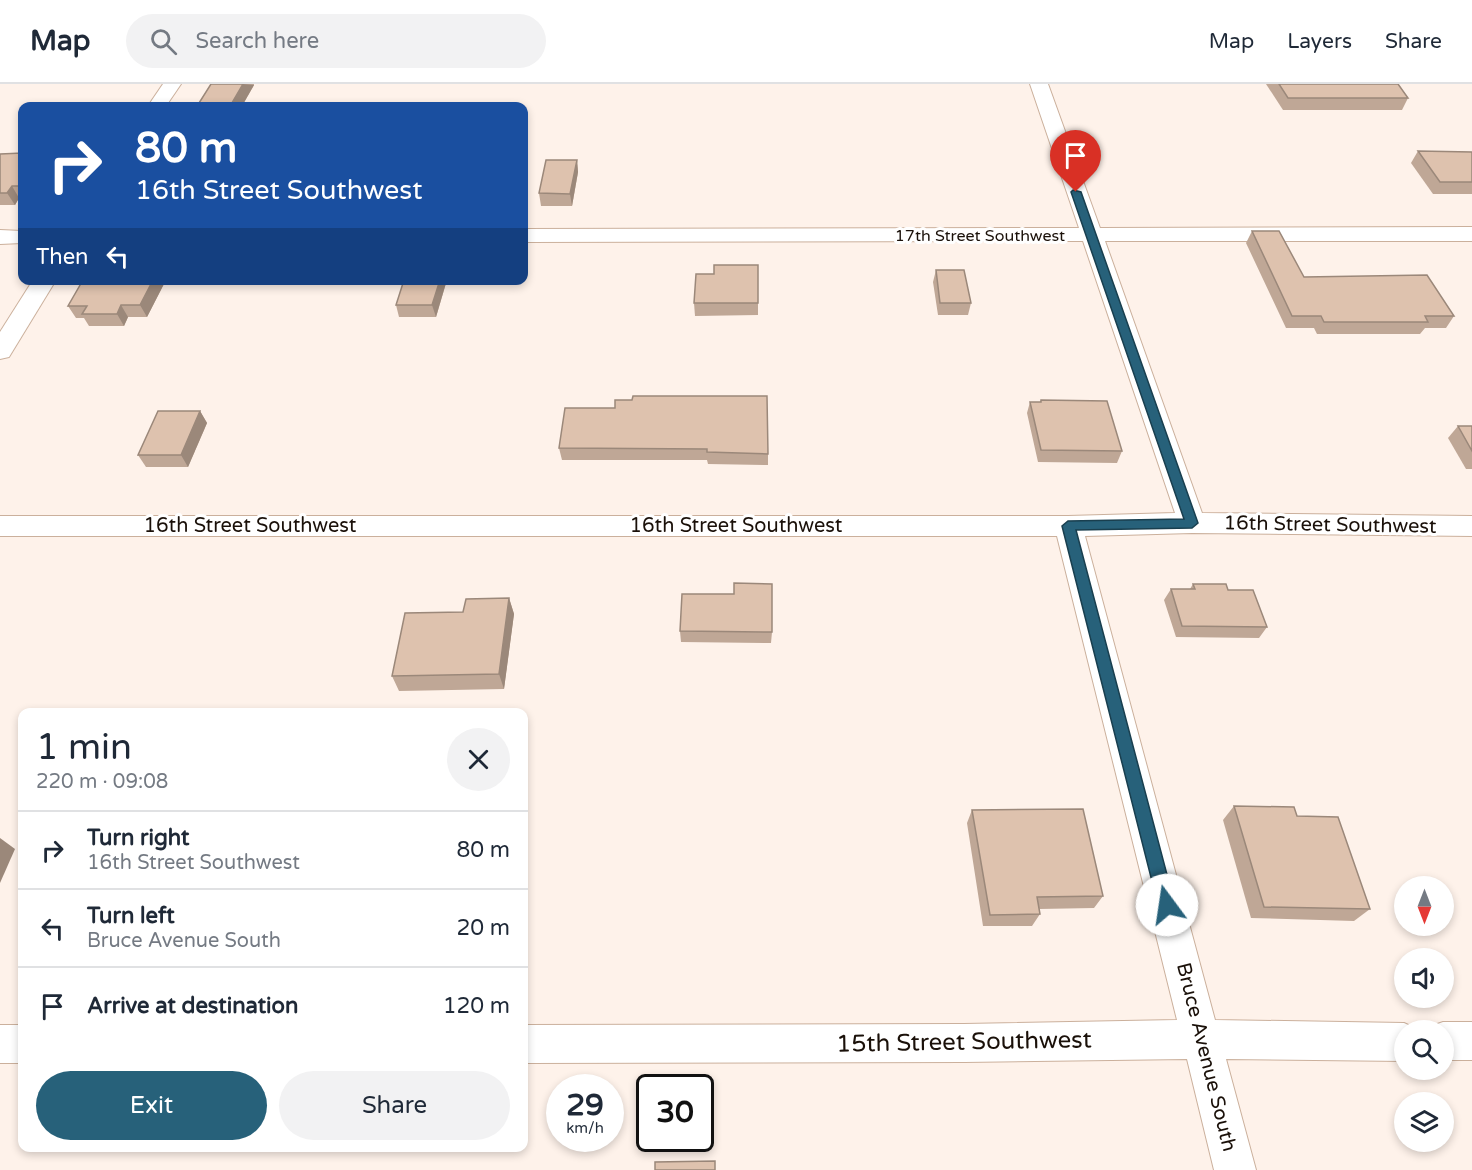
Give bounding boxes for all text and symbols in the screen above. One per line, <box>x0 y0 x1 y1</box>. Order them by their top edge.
search box <box>126 14 546 68</box>
text: Map <box>30 24 90 58</box>
icon: search <box>147 25 180 58</box>
text: Search here <box>195 28 319 54</box>
text: Map <box>1209 29 1254 54</box>
text: Layers <box>1287 29 1352 54</box>
text: Share <box>1385 29 1442 54</box>
text: 80 m <box>135 123 237 174</box>
icon: right <box>36 126 114 204</box>
pin <box>1050 130 1101 192</box>
icon: arrive <box>1059 139 1092 172</box>
text: 16th Street Southwest <box>135 174 423 207</box>
street label: 17th Street Southwest <box>895 226 1065 246</box>
icon: left <box>101 240 134 273</box>
text: Then <box>36 244 89 270</box>
street label: 16th Street Southwest <box>1223 511 1437 539</box>
street label: 16th Street Southwest <box>144 514 357 538</box>
street label: 16th Street Southwest <box>630 514 843 538</box>
text: 1 min <box>36 726 132 769</box>
button: close <box>447 728 510 791</box>
text: 220 m · 09:08 <box>36 770 168 794</box>
text: Turn right <box>87 825 189 851</box>
icon: right <box>36 834 69 867</box>
text: 80 m <box>456 837 510 863</box>
text: 16th Street Southwest <box>87 851 300 875</box>
position arrow <box>1135 873 1199 937</box>
north arrow <box>1394 876 1454 936</box>
map controls <box>1394 876 1454 1152</box>
text: Turn left <box>87 903 175 929</box>
icon: left <box>36 912 69 945</box>
text: 20 m <box>456 915 510 941</box>
text: Bruce Avenue South <box>87 929 281 953</box>
button: sound <box>1394 948 1454 1008</box>
street label: Bruce Avenue South <box>1171 960 1241 1154</box>
icon: arrive <box>36 990 69 1023</box>
text: Arrive at destination <box>87 993 298 1019</box>
text: 120 m <box>443 993 510 1019</box>
button: search <box>1394 1020 1454 1080</box>
street label: 15th Street Southwest <box>836 1025 1092 1059</box>
button: Exit <box>36 1071 267 1140</box>
button: Share <box>279 1071 510 1140</box>
speed limit sign: 30 <box>636 1074 714 1152</box>
text: 29 <box>566 1087 604 1124</box>
button: layers <box>1394 1092 1454 1152</box>
text: km/h <box>566 1119 604 1137</box>

